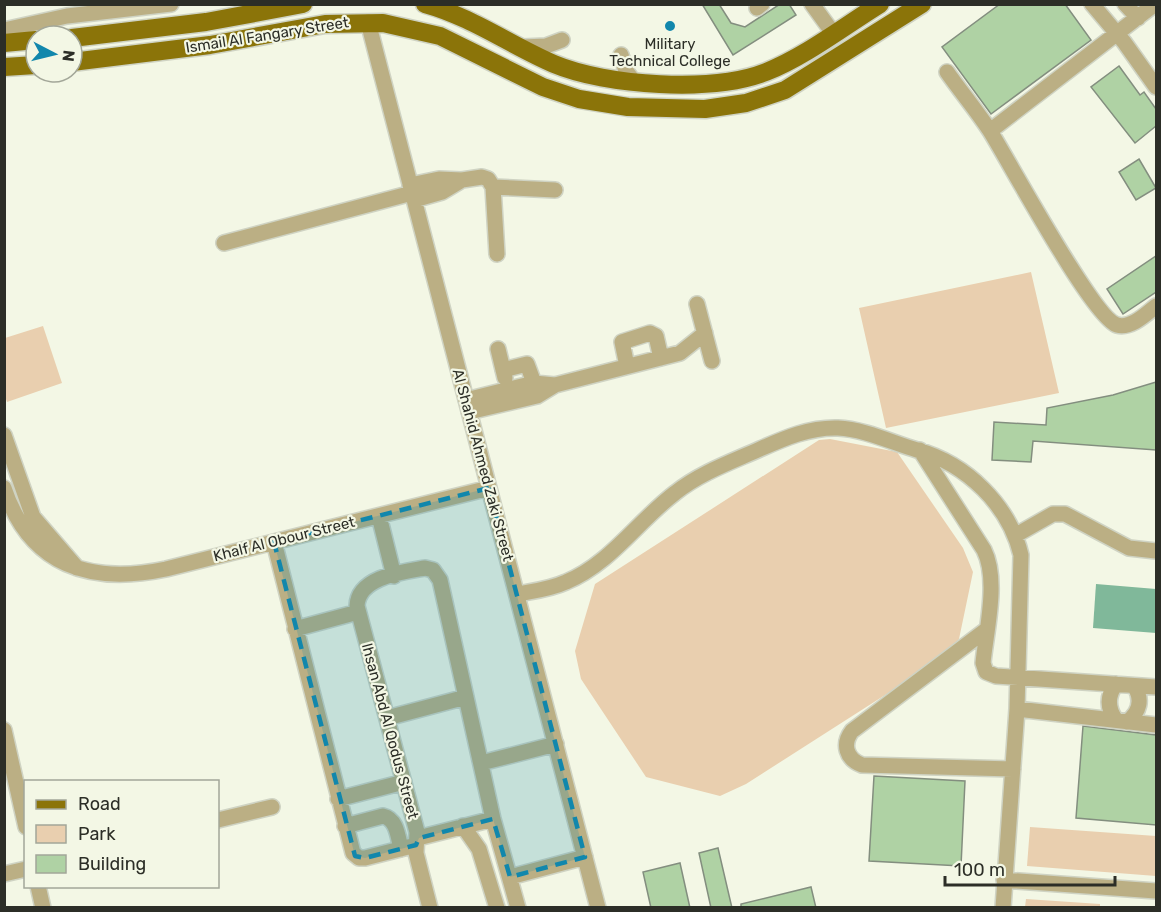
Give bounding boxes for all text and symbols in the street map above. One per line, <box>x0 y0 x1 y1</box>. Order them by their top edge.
street label: Ismail Al Fangary Street <box>184 13 350 57</box>
marker: Military Technical College <box>663 19 677 33</box>
north arrow <box>24 24 84 84</box>
place label: Military Technical College <box>609 35 731 70</box>
text: N <box>58 49 79 63</box>
street label: Al Shahid Ahmed Zaki Street <box>449 367 517 563</box>
street label: Khalf Al Obour Street <box>211 513 357 565</box>
street label: Ihsan Abd Al Qodus Street <box>358 641 422 821</box>
legend <box>24 780 219 888</box>
text: Road <box>78 793 121 815</box>
text: Park <box>78 823 116 845</box>
scale bar <box>945 849 1114 887</box>
text: Building <box>78 853 146 875</box>
text: 100 m <box>954 859 1005 881</box>

